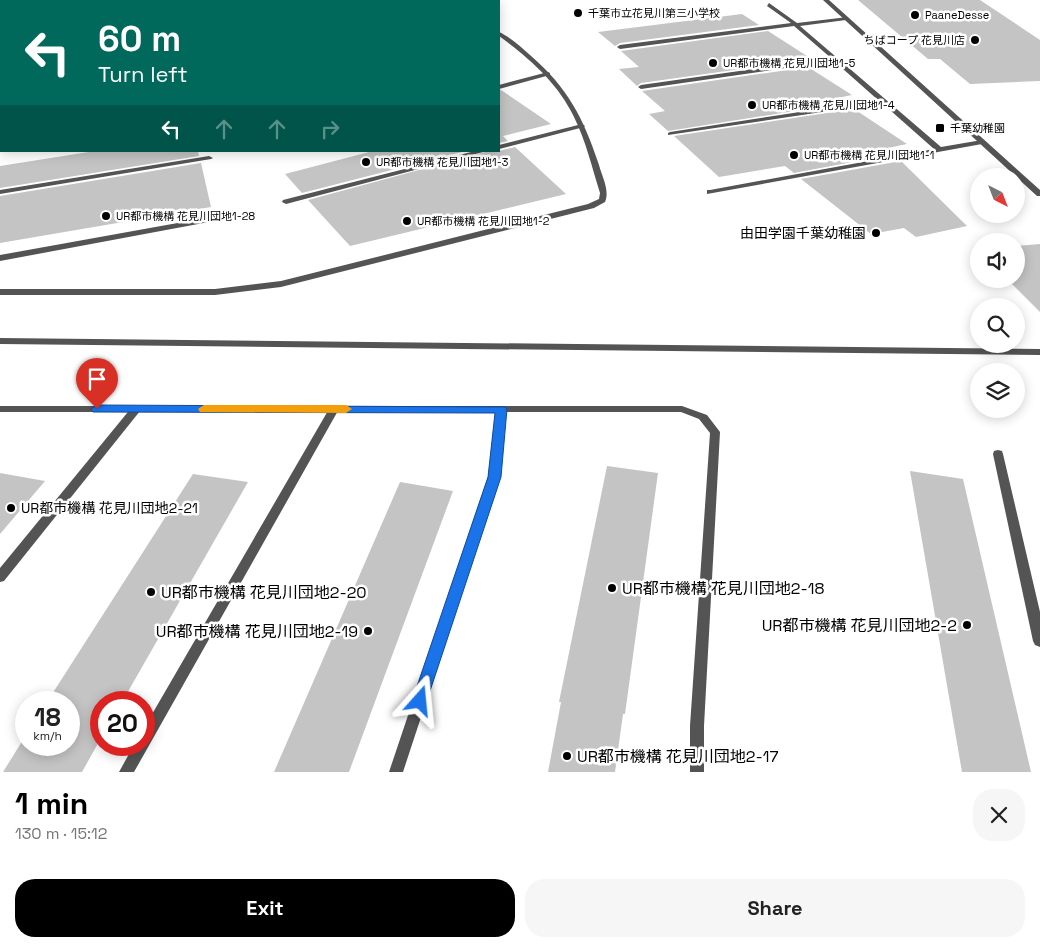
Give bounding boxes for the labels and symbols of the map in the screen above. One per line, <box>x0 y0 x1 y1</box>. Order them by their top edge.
place label: 千葉市立花見川第三小学校 <box>588 6 720 20</box>
marker: 千葉市立花見川第三小学校 <box>572 7 584 19</box>
place label: PaaneDesse <box>925 8 989 22</box>
marker: PaaneDesse <box>909 9 921 21</box>
place label: ちばコープ 花見川店 <box>864 33 965 47</box>
marker: ちばコープ 花見川店 <box>969 34 981 46</box>
place label: UR都市機構 花見川団地1-5 <box>723 56 856 70</box>
marker: UR都市機構 花見川団地1-5 <box>707 57 719 69</box>
place label: UR都市機構 花見川団地1-4 <box>762 98 895 112</box>
marker: UR都市機構 花見川団地1-4 <box>746 99 758 111</box>
place label: 千葉幼稚園 <box>950 121 1005 135</box>
marker: 千葉幼稚園 <box>934 122 946 134</box>
place label: UR都市機構 花見川団地1-1 <box>804 148 934 162</box>
marker: UR都市機構 花見川団地1-1 <box>788 149 800 161</box>
place label: UR都市機構 花見川団地1-3 <box>376 155 509 169</box>
marker: UR都市機構 花見川団地1-3 <box>360 156 372 168</box>
north arrow <box>970 168 1025 222</box>
place label: UR都市機構 花見川団地1-28 <box>116 209 255 223</box>
marker: UR都市機構 花見川団地1-28 <box>100 210 112 222</box>
place label: UR都市機構 花見川団地1-2 <box>417 214 550 228</box>
marker: UR都市機構 花見川団地1-2 <box>401 215 413 227</box>
place label: 由田学園千葉幼稚園 <box>740 224 866 242</box>
marker: 由田学園千葉幼稚園 <box>870 227 882 239</box>
pin <box>76 358 118 409</box>
place label: UR都市機構 花見川団地2-21 <box>21 499 198 517</box>
marker: UR都市機構 花見川団地2-21 <box>5 502 17 514</box>
place label: UR都市機構 花見川団地2-18 <box>622 578 824 599</box>
place label: UR都市機構 花見川団地2-20 <box>161 582 367 603</box>
marker: UR都市機構 花見川団地2-18 <box>606 582 618 594</box>
marker: UR都市機構 花見川団地2-20 <box>145 586 157 598</box>
place label: UR都市機構 花見川団地2-2 <box>762 615 957 636</box>
marker: UR都市機構 花見川団地2-2 <box>961 619 973 631</box>
place label: UR都市機構 花見川団地2-19 <box>156 621 358 642</box>
marker: UR都市機構 花見川団地2-19 <box>362 625 374 637</box>
position arrow <box>393 674 445 726</box>
speed limit sign: 20 <box>90 691 155 756</box>
place label: UR都市機構 花見川団地2-17 <box>577 746 778 767</box>
marker: UR都市機構 花見川団地2-17 <box>561 750 573 762</box>

